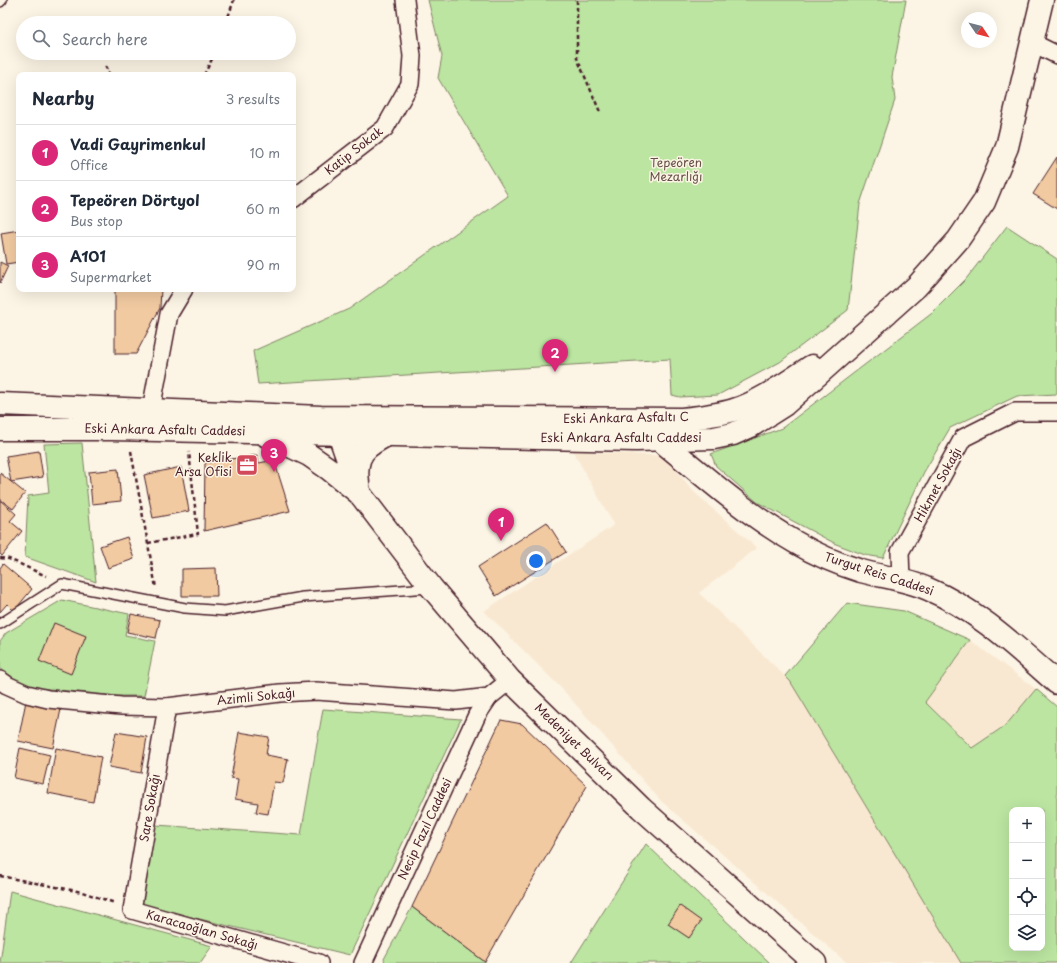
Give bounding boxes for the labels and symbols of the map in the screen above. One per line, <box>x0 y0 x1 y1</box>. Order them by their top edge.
north arrow <box>961 12 997 48</box>
street label: Katip Sokak <box>320 122 386 179</box>
park label: Tepeören Mezarlığı <box>650 153 703 185</box>
pin: 2 <box>542 339 568 372</box>
street label: Eski Ankara Asfaltı C <box>563 407 689 427</box>
street label: Eski Ankara Asfaltı Caddesi <box>84 419 246 439</box>
street label: Eski Ankara Asfaltı Caddesi <box>540 428 702 446</box>
pin: 3 <box>261 439 287 472</box>
street label: Hikmet Sokağı <box>909 444 965 525</box>
place label: Keklik Arsa Ofisi <box>175 448 232 480</box>
office icon: Keklik Arsa Ofisi <box>234 452 260 478</box>
pin: 1 <box>488 508 514 541</box>
street label: Turgut Reis Caddesi <box>822 547 936 599</box>
your location <box>526 551 546 571</box>
street label: Azimli Sokağı <box>216 683 296 709</box>
street label: Medeniyet Bulvarı <box>531 699 618 784</box>
street label: Sare Sokağı <box>134 772 164 843</box>
street label: Necip Fazıl Caddesi <box>393 775 456 882</box>
street label: Karacaoğlan Sokağı <box>144 904 260 954</box>

